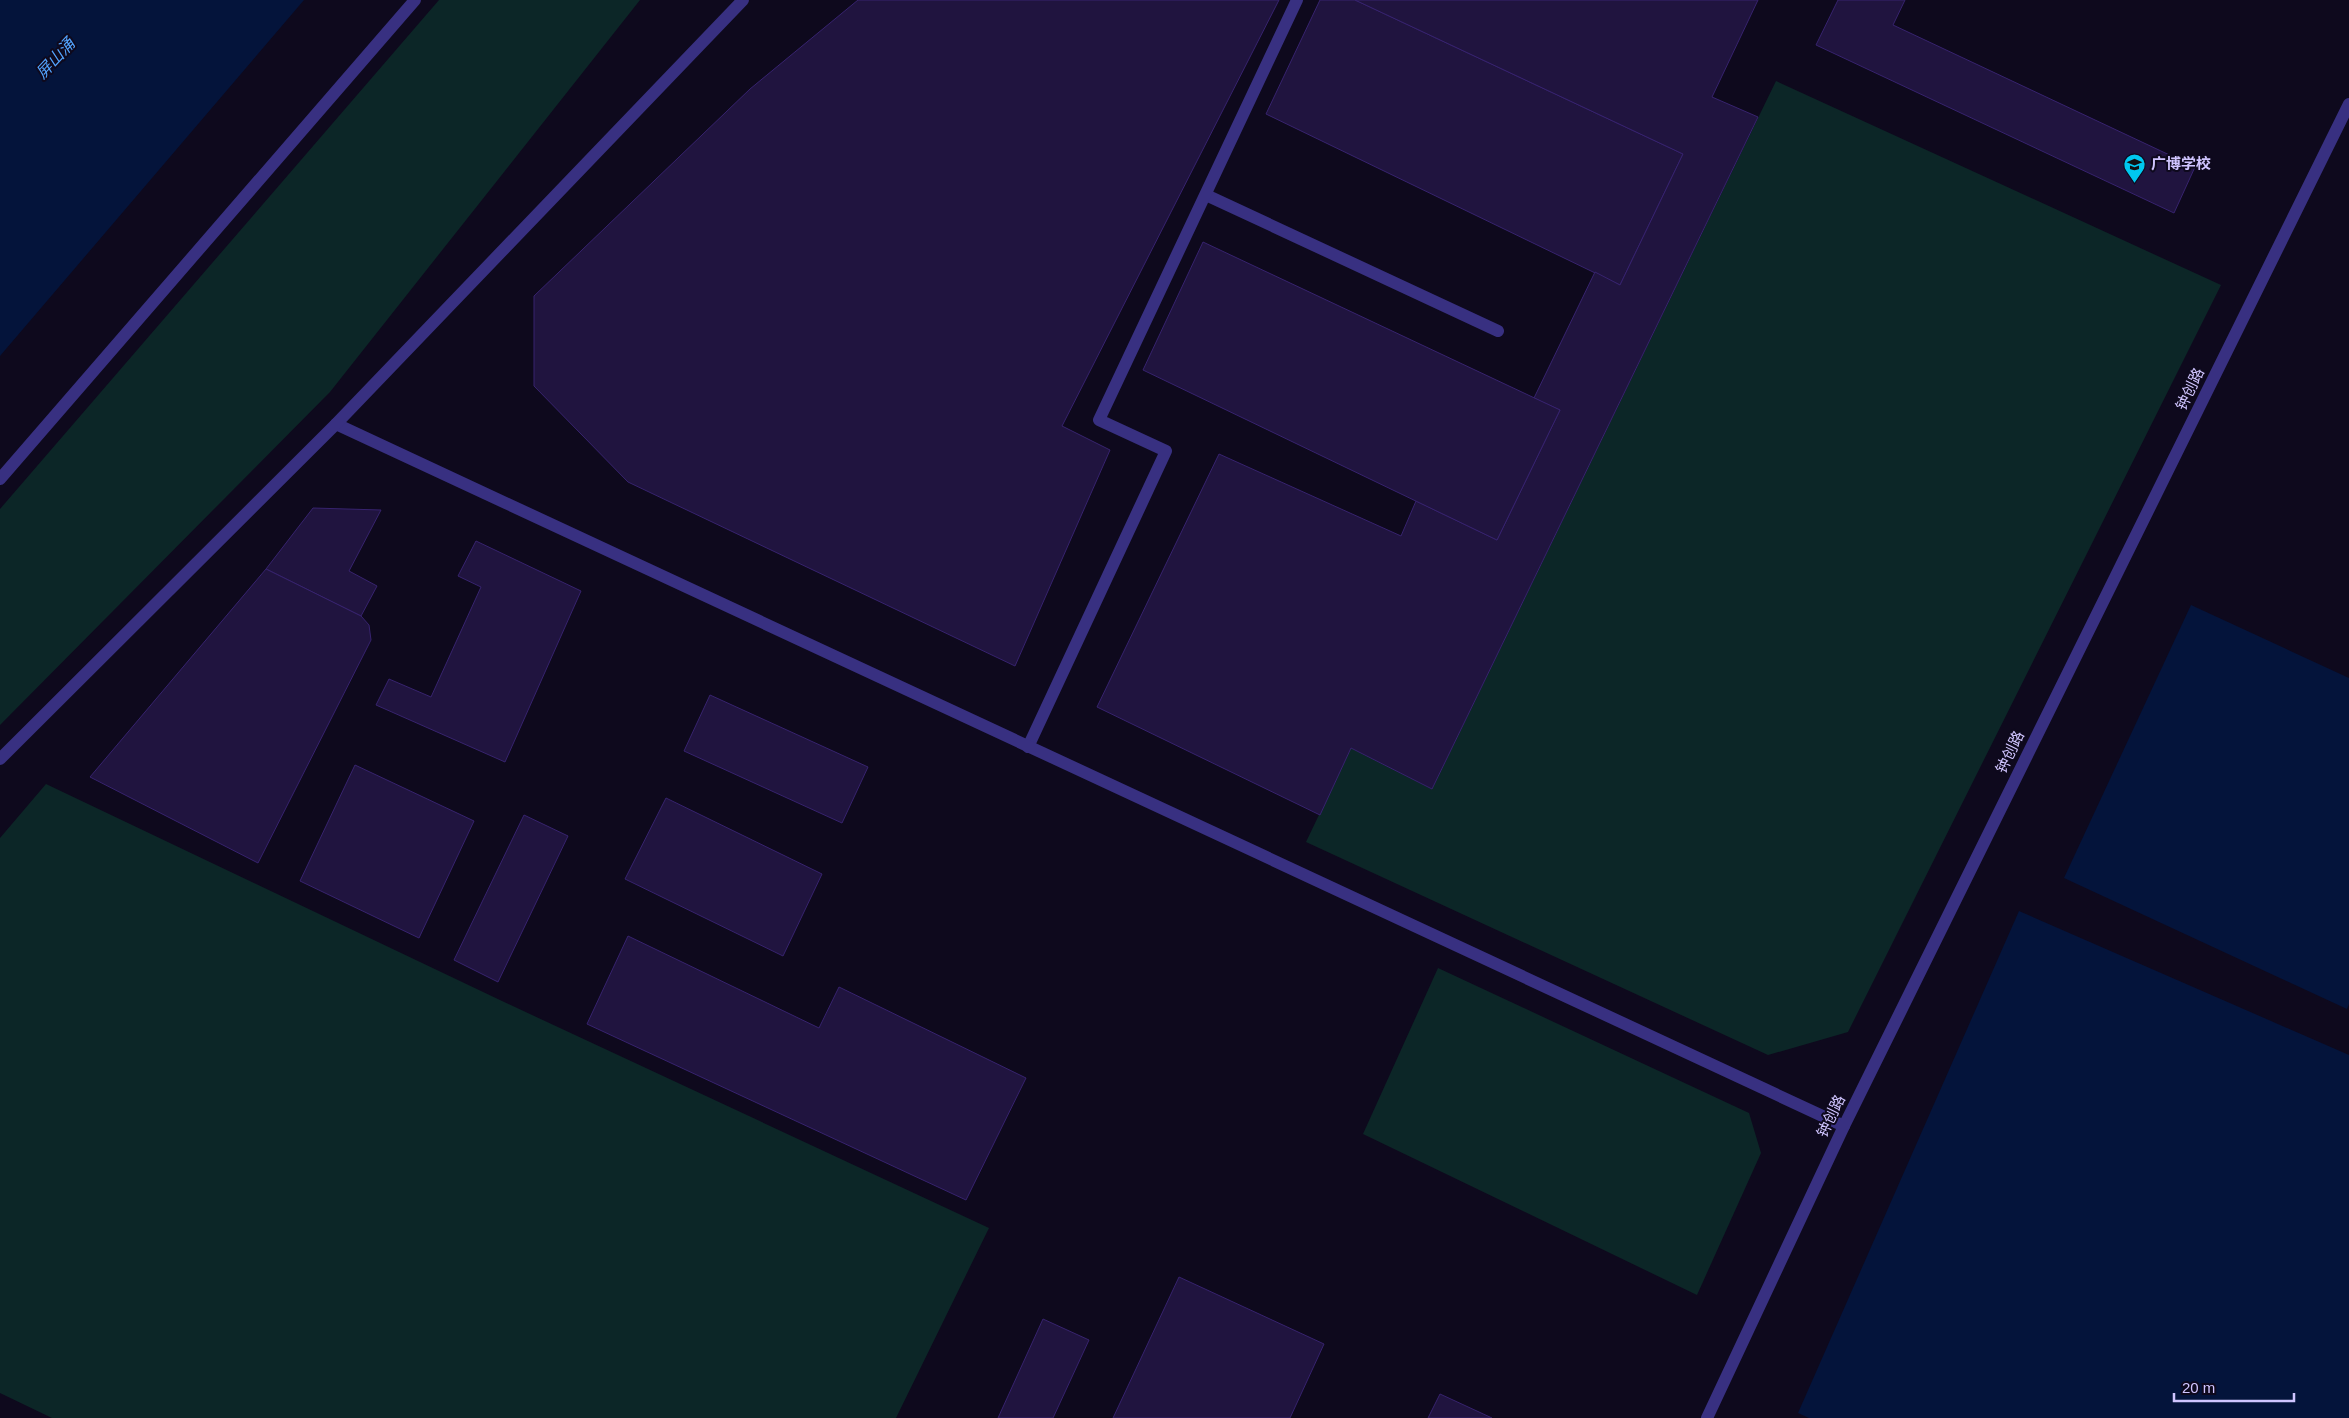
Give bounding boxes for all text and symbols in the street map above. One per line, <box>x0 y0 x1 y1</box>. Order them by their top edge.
water label: 屏山涌 <box>33 34 79 82</box>
school or university icon: 广博学校 <box>2123 152 2147 183</box>
place label: 广博学校 <box>2151 155 2211 172</box>
street label: 钟创路 <box>2172 365 2207 413</box>
street label: 钟创路 <box>1992 728 2027 776</box>
street label: 钟创路 <box>1813 1092 1848 1140</box>
scale bar <box>2174 1370 2294 1402</box>
text: 20 m <box>2182 1379 2215 1396</box>

